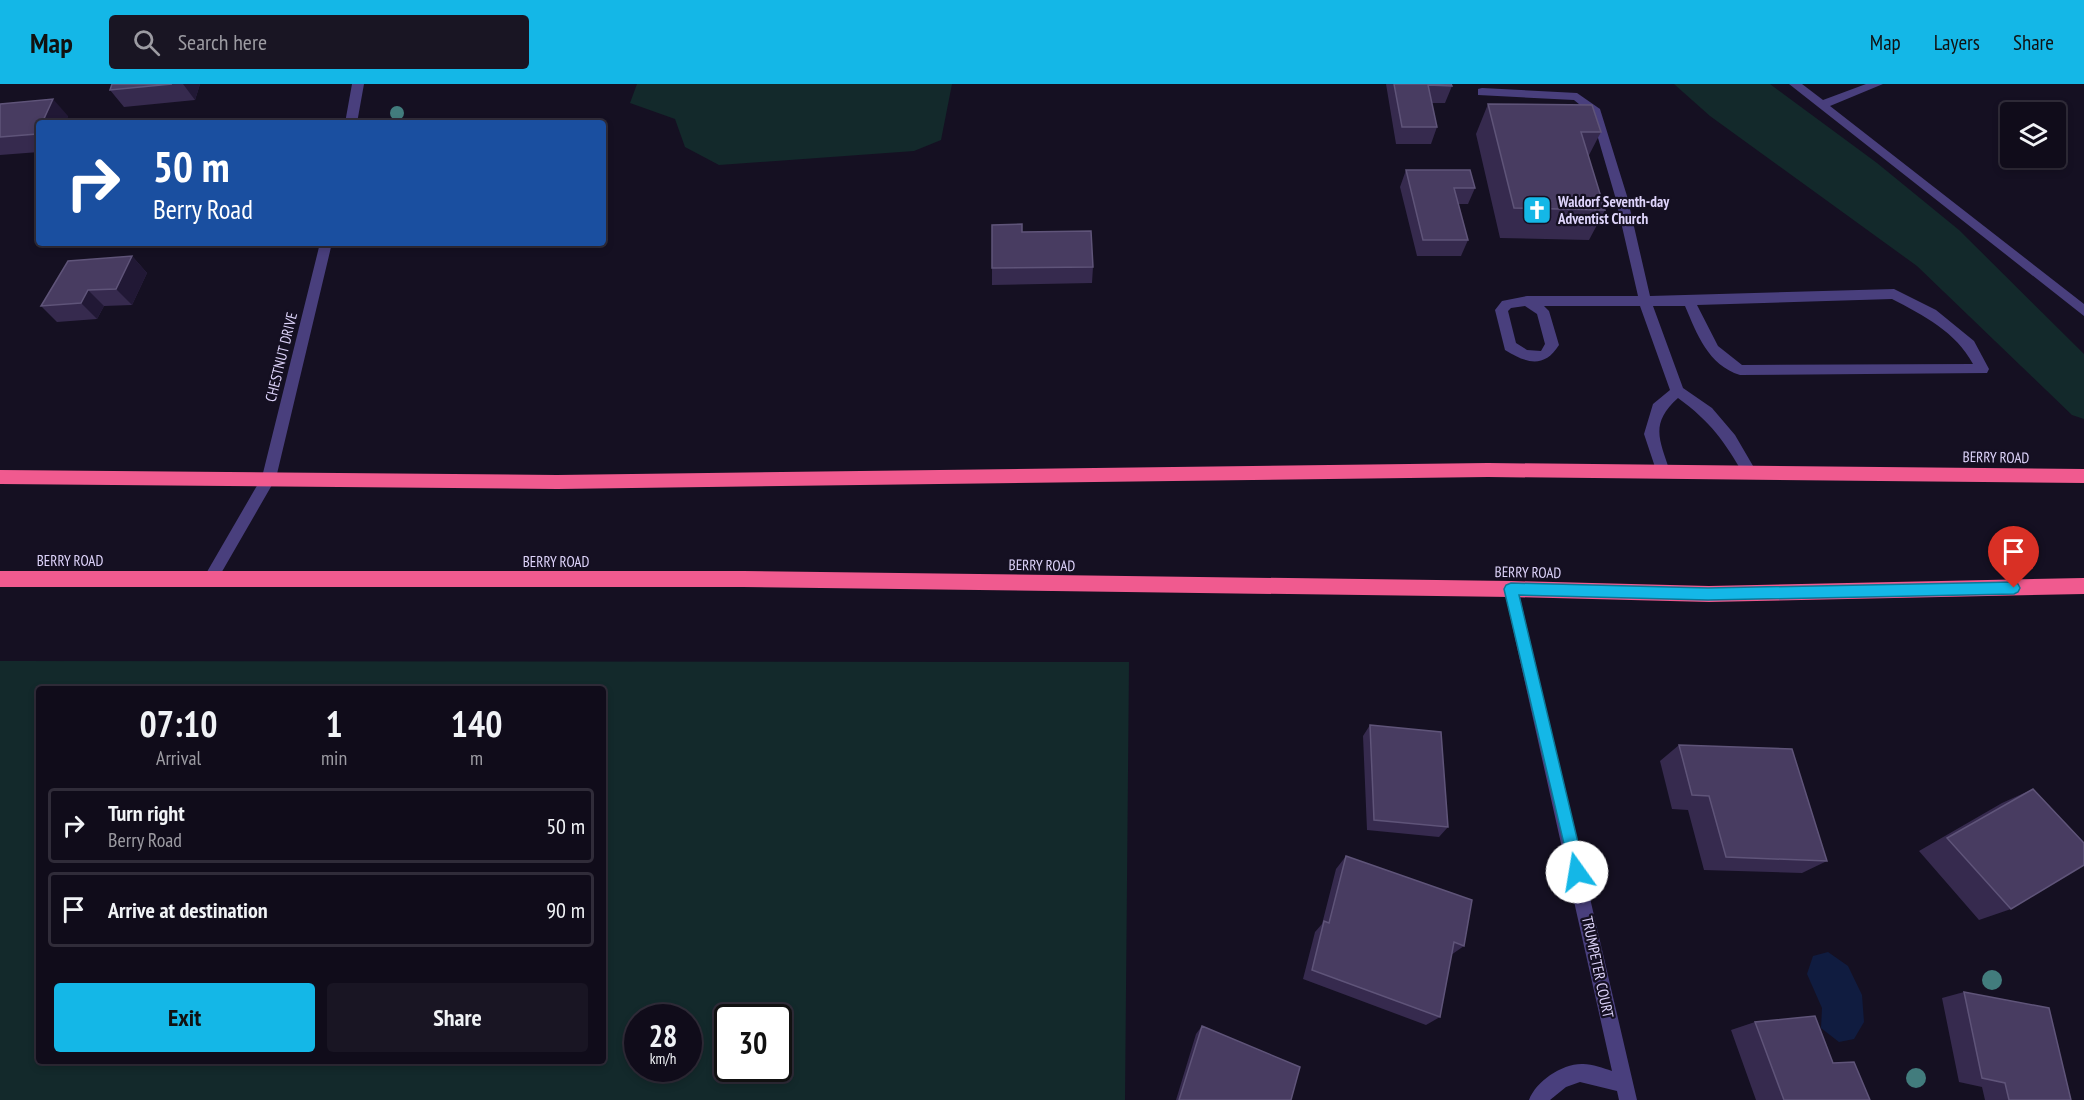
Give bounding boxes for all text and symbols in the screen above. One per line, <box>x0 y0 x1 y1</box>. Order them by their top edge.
search box <box>109 15 529 69</box>
text: Map <box>30 24 73 61</box>
icon: search <box>130 26 163 59</box>
text: Search here <box>178 28 267 56</box>
text: Map <box>1870 29 1901 56</box>
text: Layers <box>1934 29 1980 56</box>
text: Share <box>2013 29 2054 56</box>
map controls <box>2000 102 2066 168</box>
button: layers <box>2000 102 2066 168</box>
text: 50 m <box>153 139 230 194</box>
icon: right <box>54 144 132 222</box>
text: Berry Road <box>153 192 253 226</box>
place label: Waldorf Seventh-day Adventist Church <box>1557 192 1670 228</box>
church icon: Waldorf Seventh-day Adventist Church <box>1521 194 1553 226</box>
street label: CHESTNUT DRIVE <box>261 310 301 404</box>
street label: BERRY ROAD <box>1963 447 2030 467</box>
pin <box>1988 526 2039 588</box>
icon: arrive <box>1997 535 2030 568</box>
street label: BERRY ROAD <box>37 551 103 570</box>
street label: BERRY ROAD <box>523 552 589 571</box>
street label: BERRY ROAD <box>1009 555 1076 575</box>
street label: BERRY ROAD <box>1495 562 1562 582</box>
text: 07:10 <box>140 700 217 747</box>
text: 1 <box>325 700 343 747</box>
text: 140 <box>451 700 502 747</box>
text: Arrival <box>156 745 201 771</box>
text: min <box>321 745 347 771</box>
text: m <box>470 745 483 771</box>
text: Turn right <box>108 799 185 827</box>
icon: right <box>57 809 90 842</box>
text: 50 m <box>546 812 585 840</box>
text: Berry Road <box>108 827 182 853</box>
position arrow <box>1545 840 1609 904</box>
icon: arrive <box>57 893 90 926</box>
text: Arrive at destination <box>108 896 268 924</box>
text: 90 m <box>546 896 585 924</box>
street label: TRUMPETER COURT <box>1578 914 1618 1020</box>
button: Exit <box>54 983 315 1052</box>
button: Share <box>327 983 588 1052</box>
speed limit sign: 30 <box>714 1004 792 1082</box>
text: 28 <box>649 1016 677 1055</box>
text: km/h <box>650 1049 676 1068</box>

